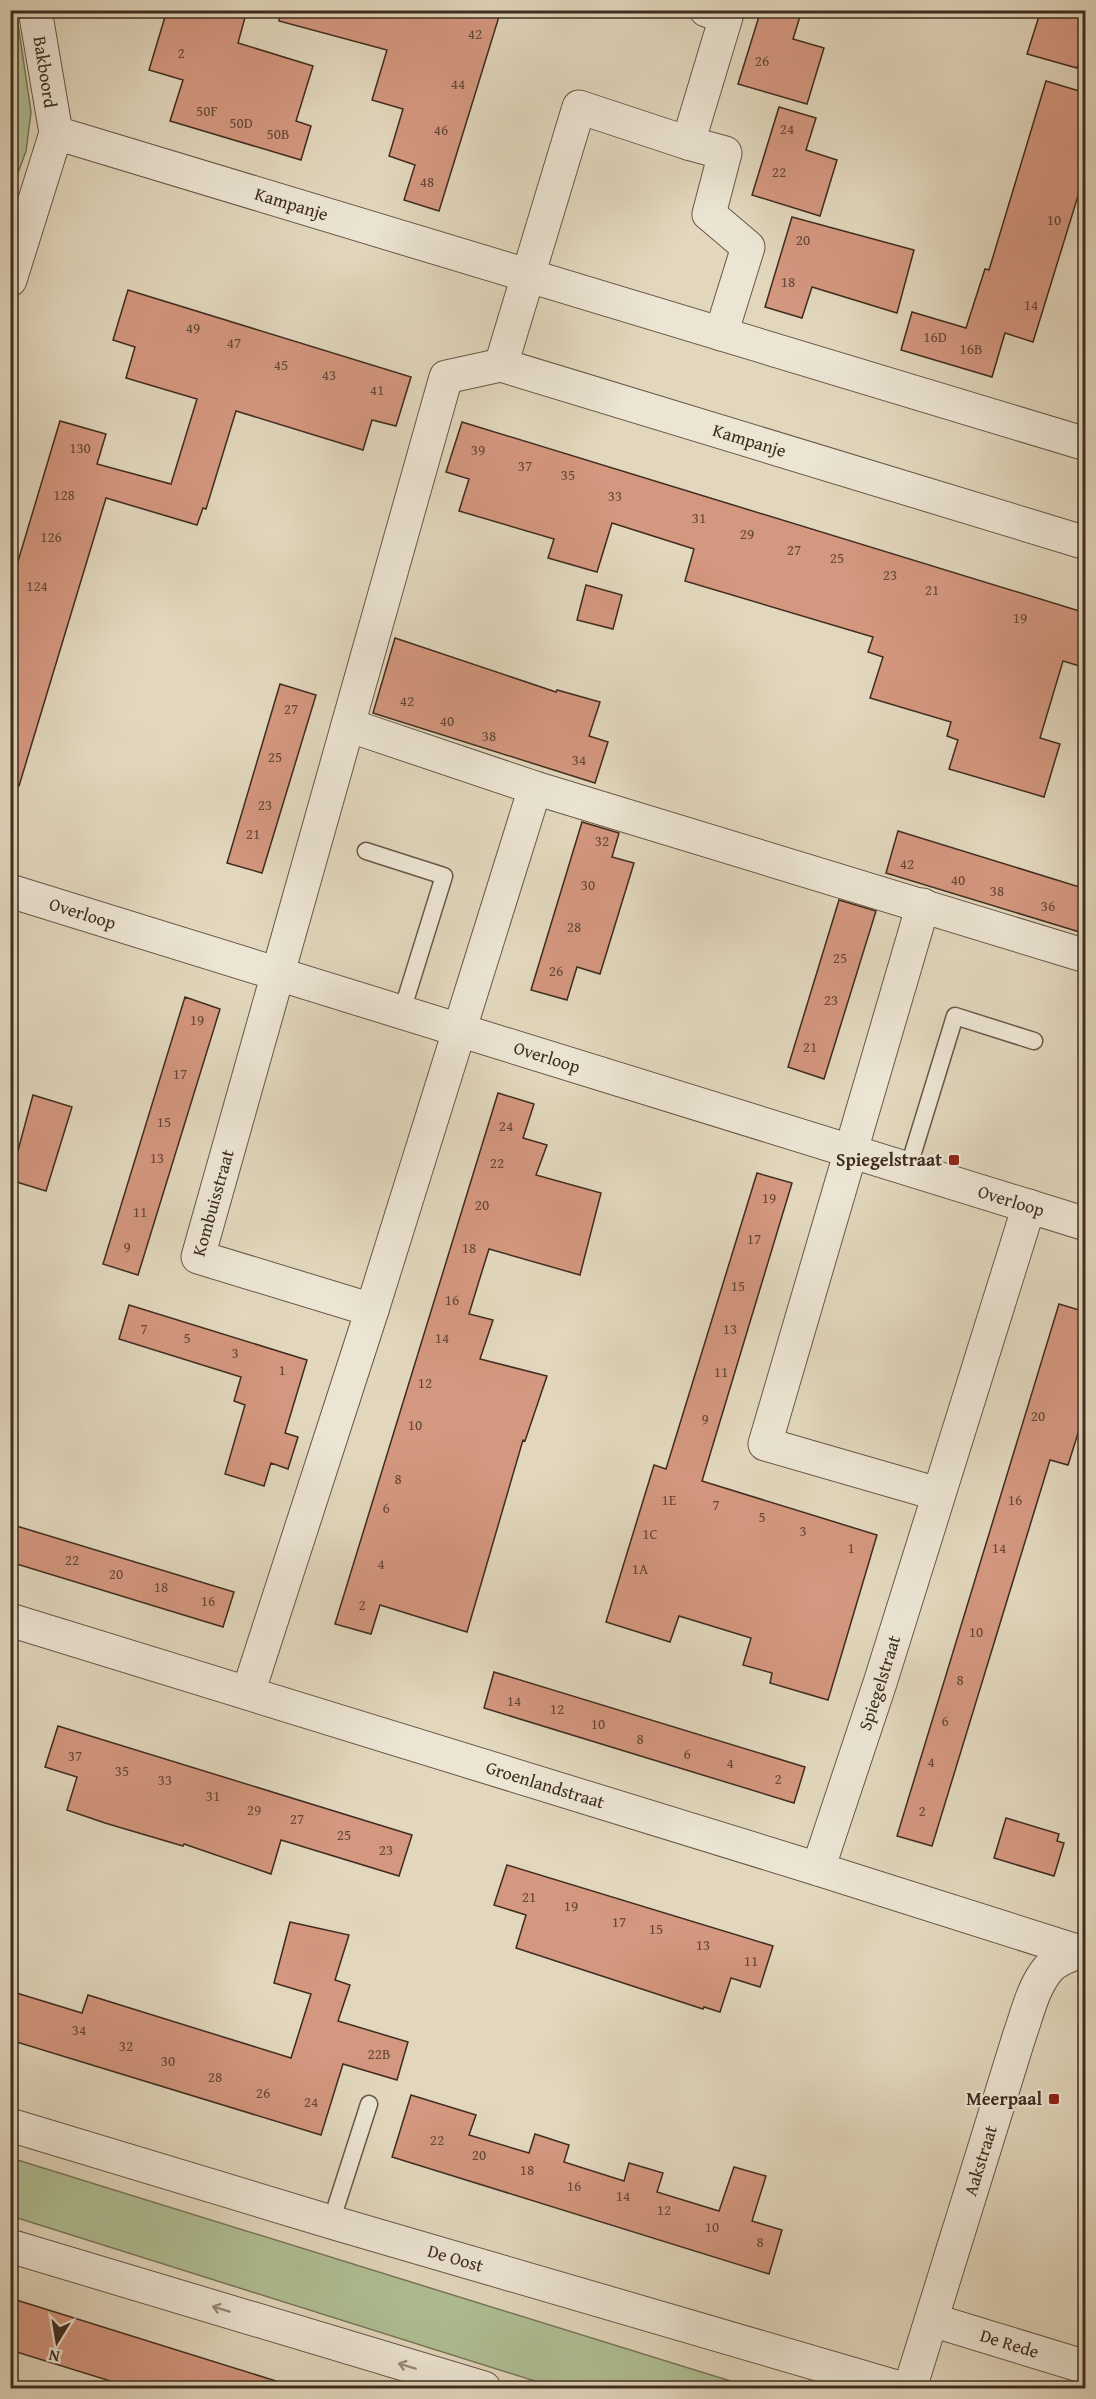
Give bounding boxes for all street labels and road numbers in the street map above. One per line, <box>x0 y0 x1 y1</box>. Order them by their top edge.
street label: Bakboord <box>26 34 65 110</box>
street label: Kampanje <box>252 180 332 227</box>
street label: Kampanje <box>710 416 790 464</box>
street label: Overloop <box>46 890 120 936</box>
street label: Overloop <box>510 1034 584 1080</box>
street label: Kombuisstraat <box>185 1146 241 1259</box>
street label: Overloop <box>975 1177 1048 1223</box>
street label: Spiegelstraat <box>851 1631 907 1734</box>
street label: Groenlandstraat <box>483 1753 609 1816</box>
street label: Aakstraat <box>956 2121 1004 2199</box>
street label: De Oost <box>424 2237 487 2279</box>
street label: De Rede <box>977 2321 1042 2365</box>

